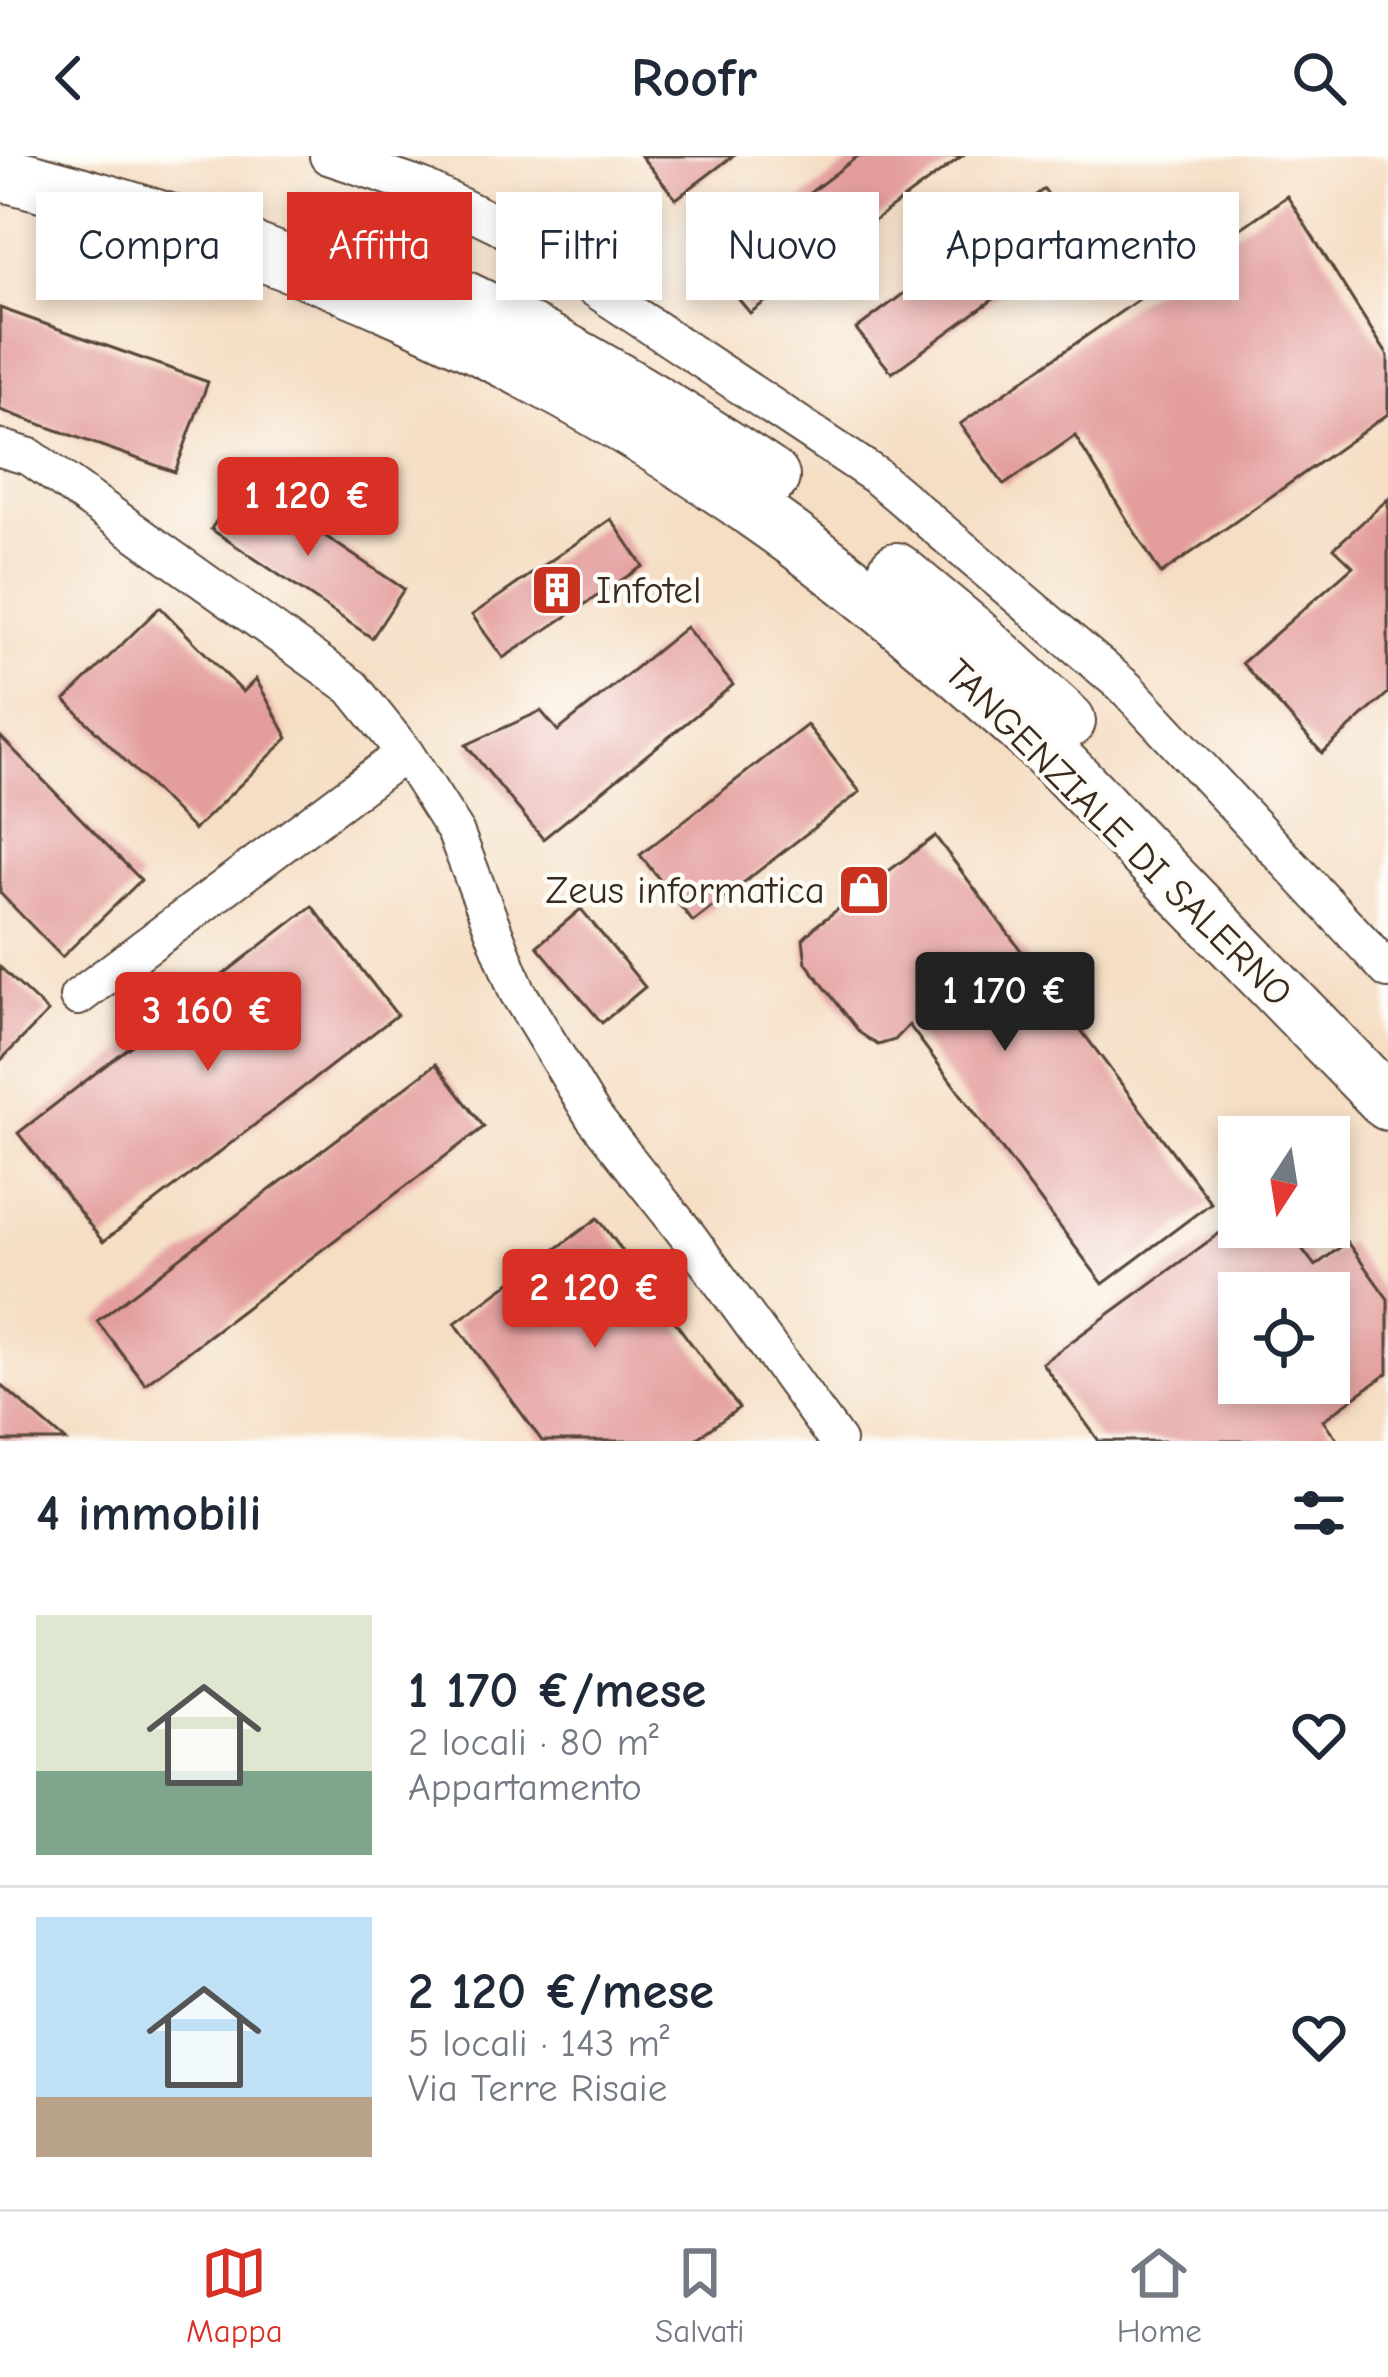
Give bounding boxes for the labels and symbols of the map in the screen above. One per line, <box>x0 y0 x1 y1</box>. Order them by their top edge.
pin: 1 120 € <box>197 457 419 559</box>
building icon: Infotel <box>529 562 585 618</box>
place label: Infotel <box>596 568 701 613</box>
street label: TANGENZIALE DI SALERNO <box>935 650 1301 1016</box>
shop icon: Zeus informatica <box>836 862 892 918</box>
place label: Zeus informatica <box>546 868 825 913</box>
pin: 1 170 € <box>894 952 1116 1054</box>
pin: 3 160 € <box>97 972 319 1074</box>
north arrow <box>1218 1116 1350 1248</box>
pin: 2 120 € <box>484 1249 706 1351</box>

